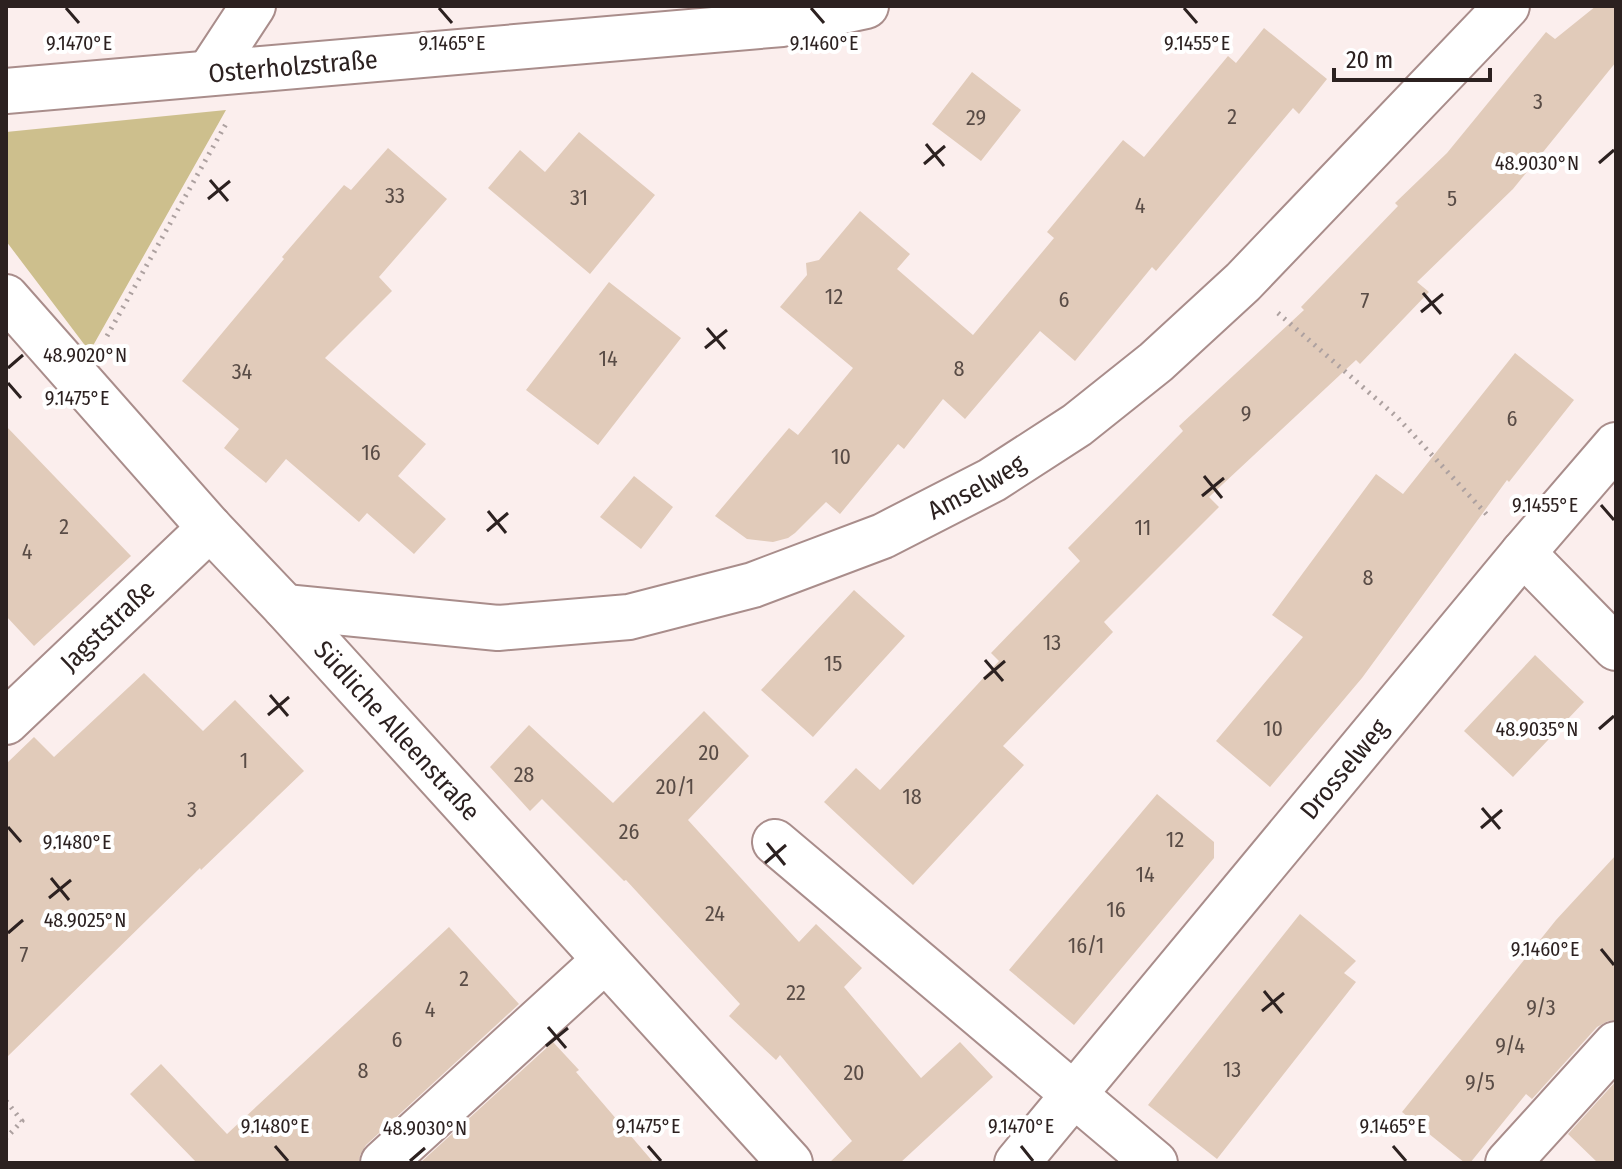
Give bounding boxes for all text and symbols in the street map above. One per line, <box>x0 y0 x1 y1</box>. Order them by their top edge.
text: 9.1470°E <box>46 31 112 55</box>
text: 9.1465°E <box>419 31 486 55</box>
text: 9.1460°E <box>790 31 858 55</box>
text: 9.1455°E <box>1164 31 1230 55</box>
scale bar <box>1334 32 1490 82</box>
street label: Osterholzstraße <box>207 44 379 89</box>
text: 20 m <box>1346 46 1393 74</box>
house number: 3 <box>1533 88 1543 115</box>
house number: 2 <box>1227 103 1237 130</box>
house number: 29 <box>966 104 986 131</box>
text: 48.9030°N <box>1495 151 1579 175</box>
house number: 33 <box>385 182 405 209</box>
house number: 31 <box>570 184 588 211</box>
house number: 5 <box>1447 185 1457 212</box>
house number: 4 <box>1135 192 1146 219</box>
house number: 12 <box>825 283 843 310</box>
house number: 6 <box>1059 286 1070 313</box>
house number: 7 <box>1361 287 1370 314</box>
text: 48.9020°N <box>43 343 127 367</box>
house number: 14 <box>598 345 618 372</box>
house number: 8 <box>953 355 965 382</box>
house number: 34 <box>232 358 253 385</box>
text: 9.1475°E <box>45 386 109 410</box>
house number: 9 <box>1241 400 1251 427</box>
house number: 6 <box>1507 405 1518 432</box>
house number: 16 <box>361 439 381 466</box>
house number: 10 <box>831 443 851 470</box>
street label: Amselweg <box>923 447 1032 526</box>
text: 9.1455°E <box>1512 493 1578 517</box>
house number: 2 <box>59 513 69 540</box>
house number: 11 <box>1135 514 1151 541</box>
house number: 4 <box>22 538 33 565</box>
house number: 8 <box>1362 564 1374 591</box>
street label: Jagststraße <box>54 574 161 678</box>
house number: 13 <box>1043 629 1061 656</box>
street label: Südliche Alleenstraße <box>307 635 486 827</box>
house number: 15 <box>824 650 842 677</box>
street label: Drosselweg <box>1294 712 1395 826</box>
house number: 10 <box>1263 715 1283 742</box>
text: 48.9035°N <box>1496 717 1578 741</box>
house number: 20 <box>698 739 720 766</box>
house number: 1 <box>240 747 248 774</box>
house number: 28 <box>514 761 534 788</box>
house number: 20/1 <box>656 773 694 800</box>
house number: 18 <box>902 783 922 810</box>
house number: 3 <box>187 796 197 823</box>
house number: 26 <box>619 818 639 845</box>
house number: 12 <box>1166 826 1184 853</box>
text: 9.1480°E <box>43 830 111 854</box>
house number: 14 <box>1135 861 1155 888</box>
house number: 16 <box>1106 896 1126 923</box>
house number: 24 <box>705 900 725 927</box>
text: 48.9025°N <box>44 908 126 932</box>
house number: 16/1 <box>1068 932 1104 959</box>
text: 9.1460°E <box>1511 937 1579 961</box>
house number: 7 <box>20 941 29 968</box>
house number: 2 <box>459 965 469 992</box>
house number: 22 <box>786 979 806 1006</box>
house number: 9/3 <box>1526 994 1556 1021</box>
house number: 4 <box>425 996 436 1023</box>
house number: 6 <box>392 1026 403 1053</box>
house number: 9/4 <box>1495 1032 1525 1059</box>
house number: 13 <box>1223 1056 1241 1083</box>
house number: 8 <box>357 1057 369 1084</box>
house number: 20 <box>843 1059 865 1086</box>
house number: 9/5 <box>1465 1069 1495 1096</box>
text: 9.1480°E <box>241 1114 309 1138</box>
text: 9.1475°E <box>616 1114 680 1138</box>
text: 9.1470°E <box>988 1114 1054 1138</box>
text: 9.1465°E <box>1360 1114 1427 1138</box>
text: 48.9030°N <box>383 1116 467 1140</box>

